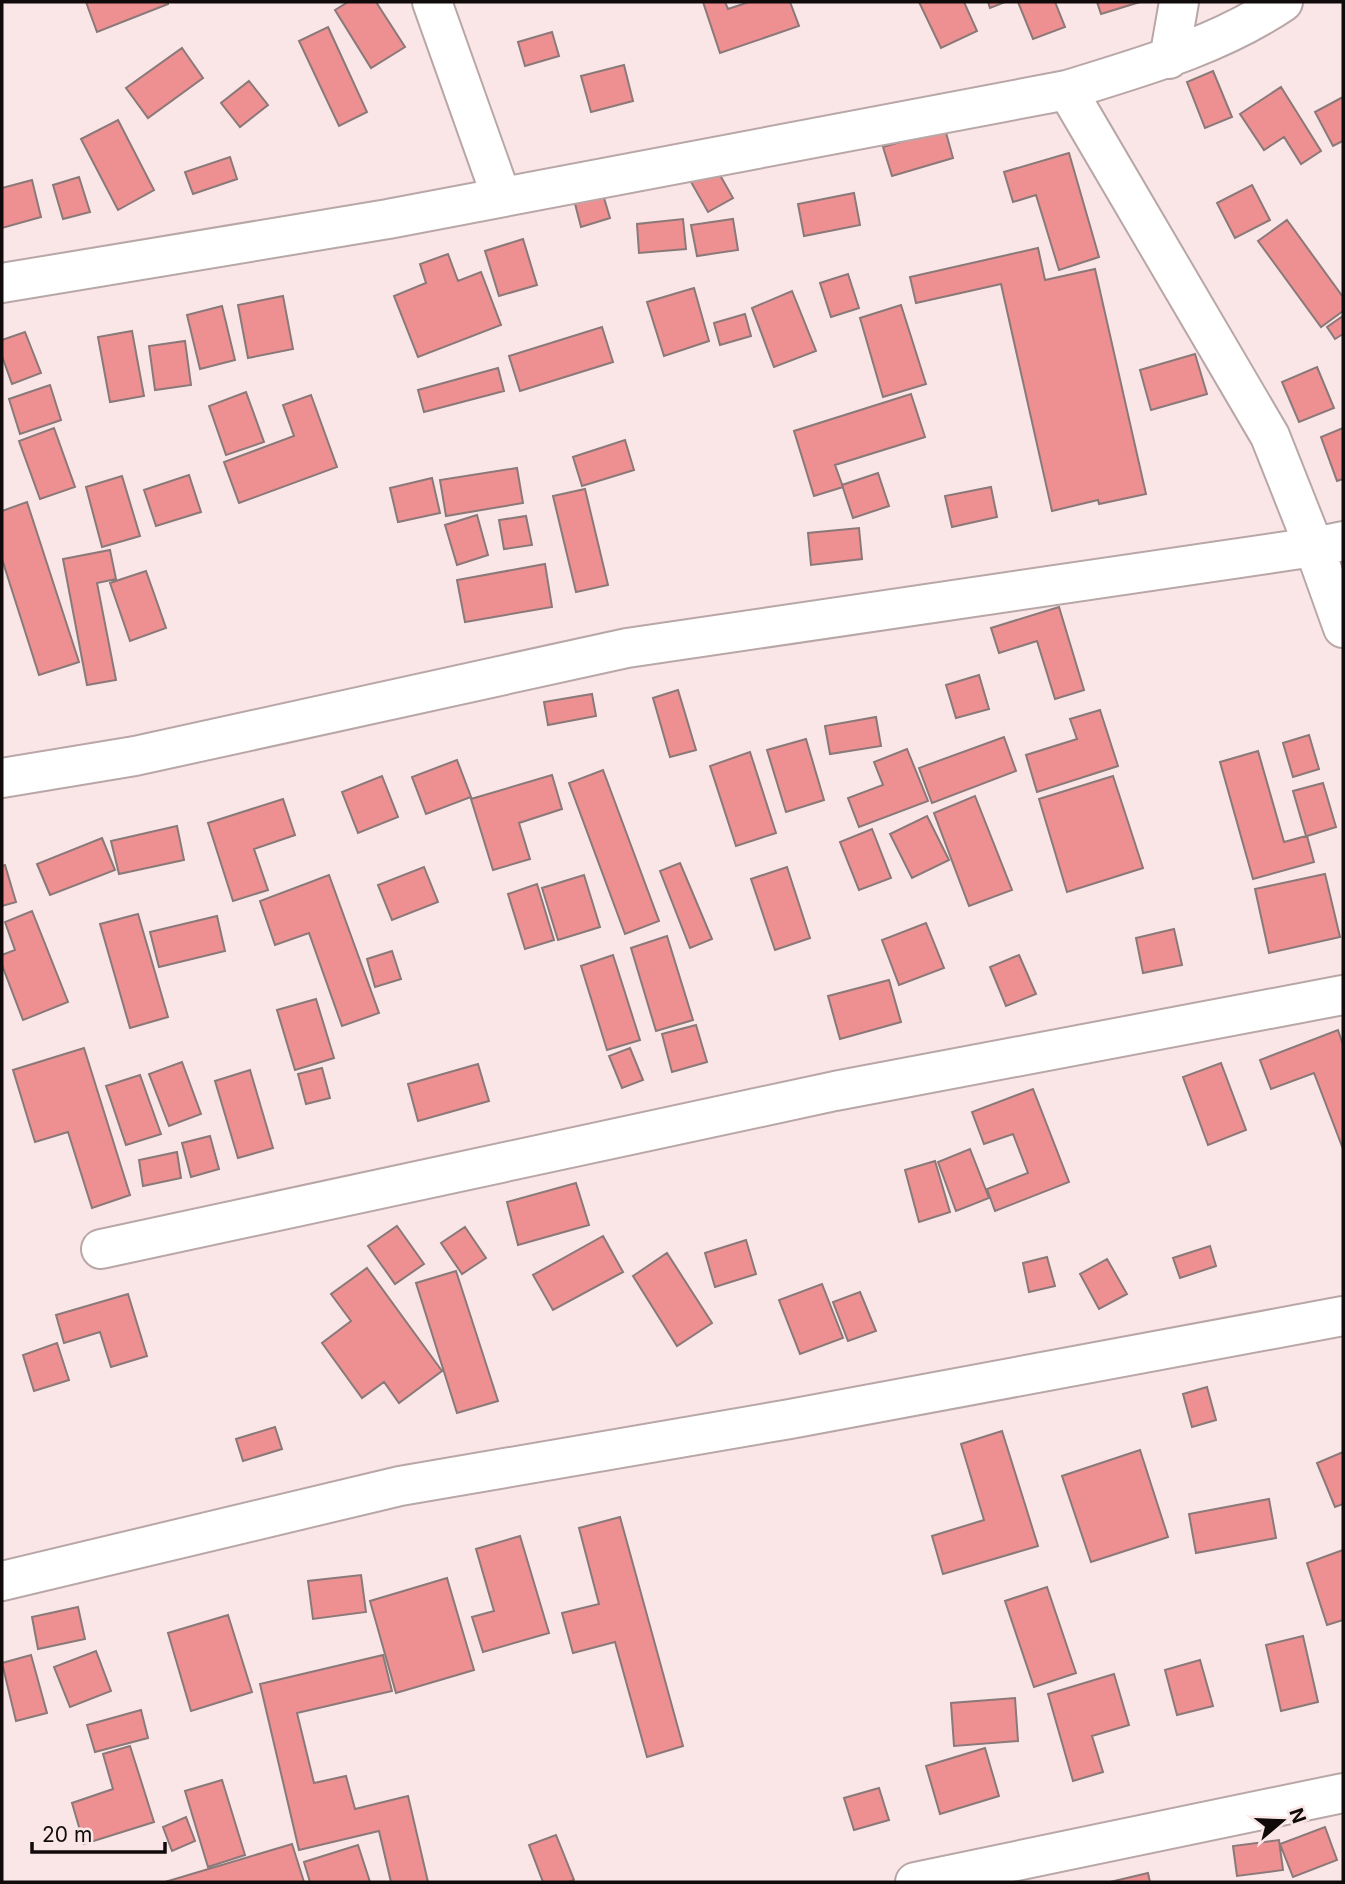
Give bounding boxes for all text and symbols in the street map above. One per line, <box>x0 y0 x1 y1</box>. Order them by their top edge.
north arrow <box>1247 1786 1317 1856</box>
text: N <box>1284 1805 1311 1826</box>
scale bar <box>32 1811 164 1855</box>
text: 20 m <box>42 1822 92 1847</box>

